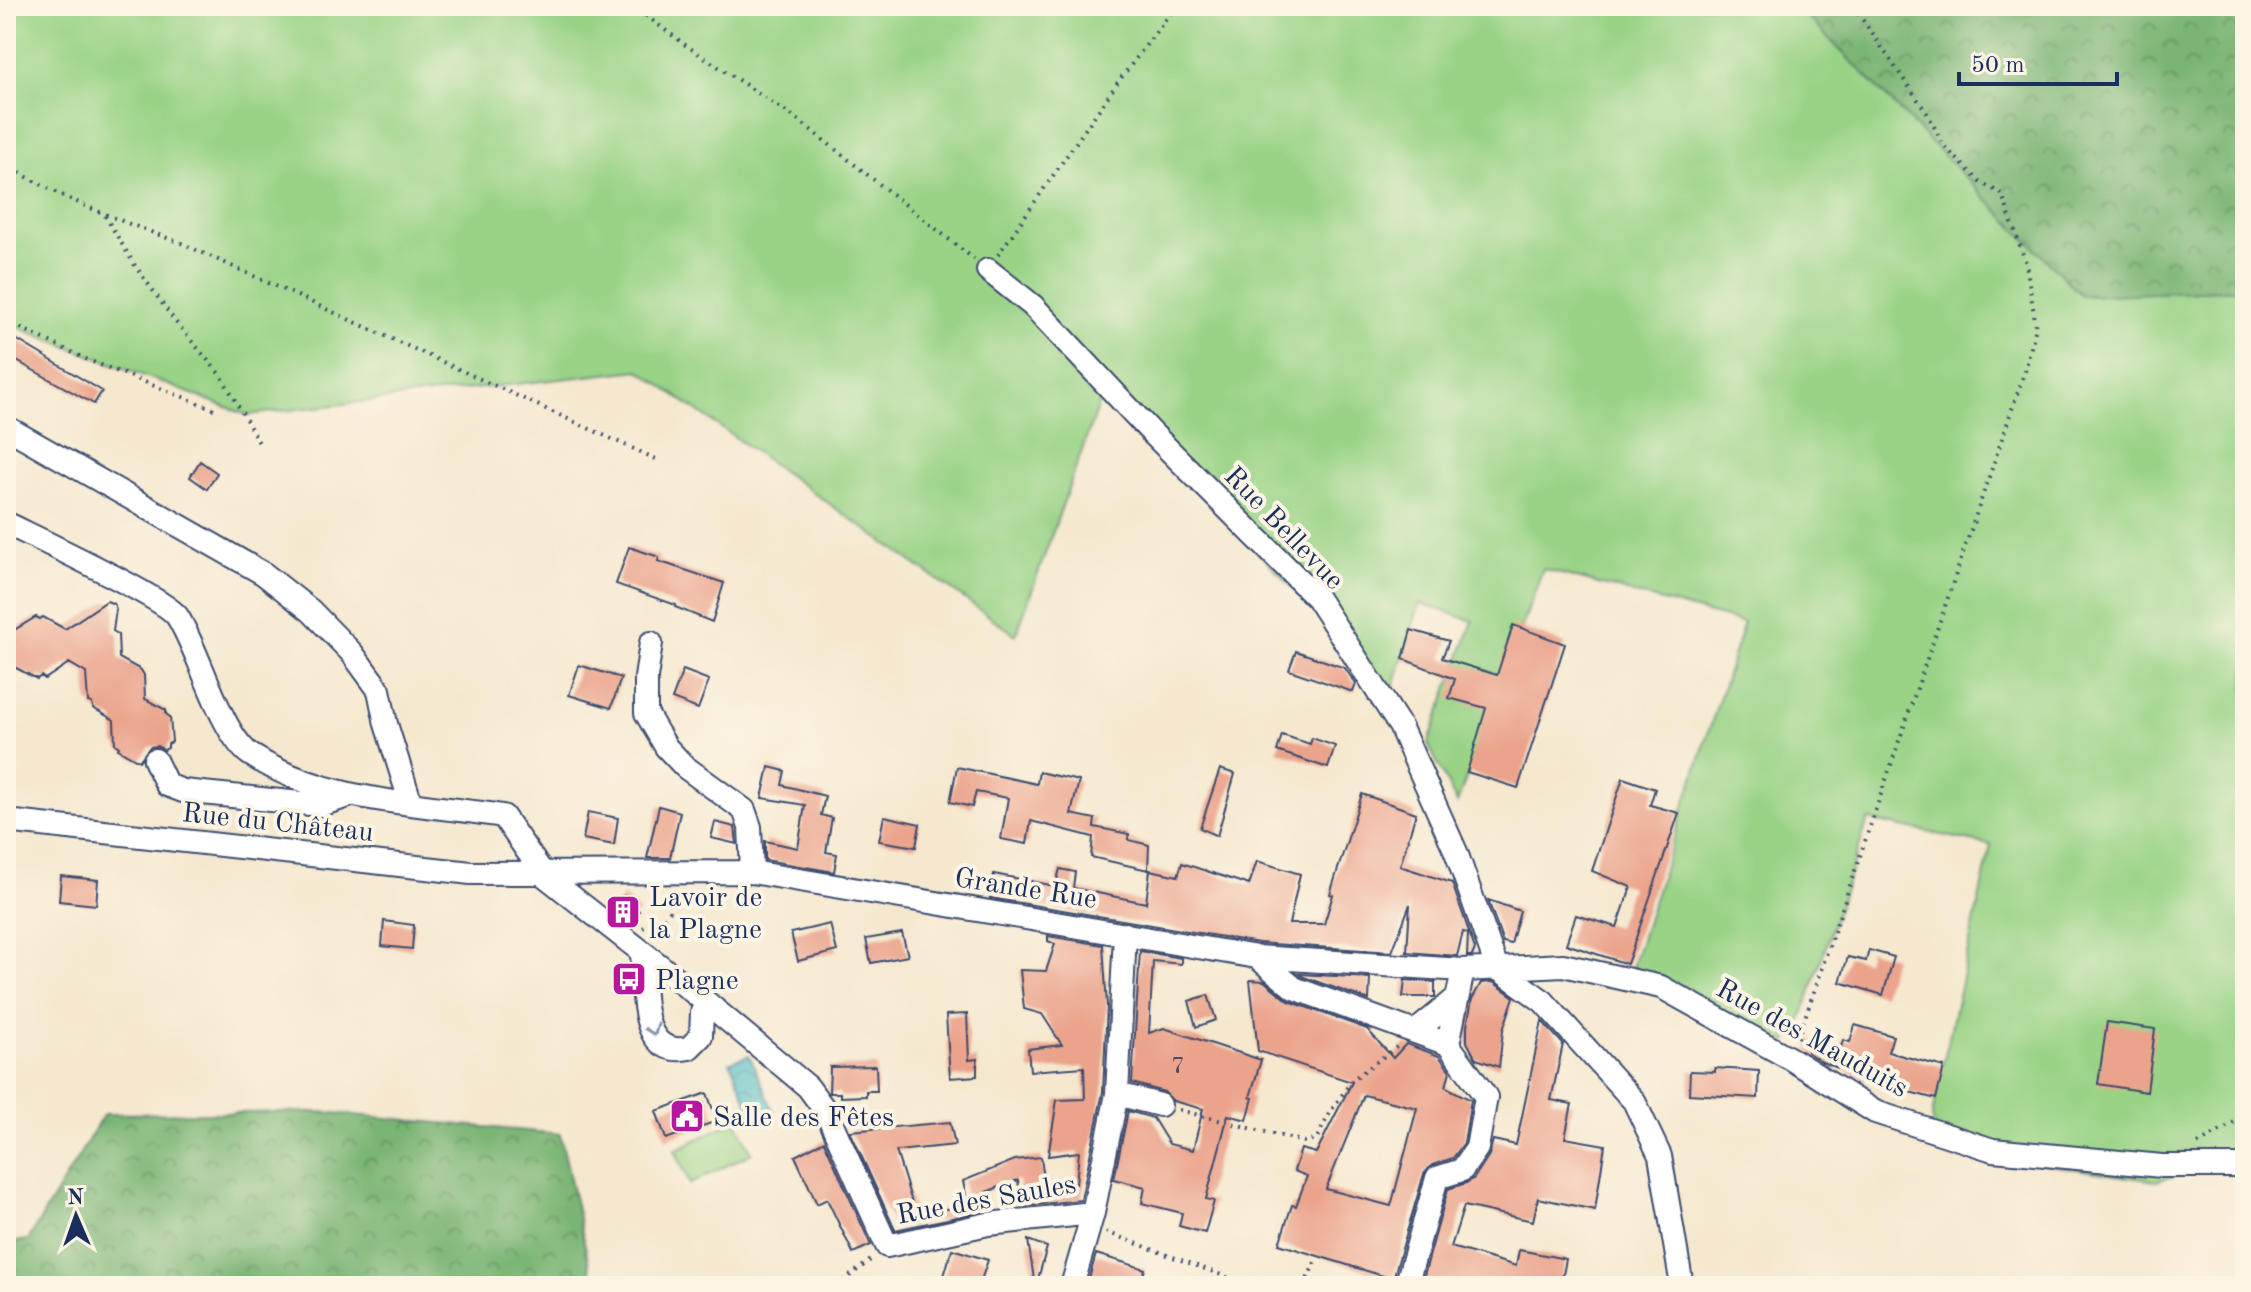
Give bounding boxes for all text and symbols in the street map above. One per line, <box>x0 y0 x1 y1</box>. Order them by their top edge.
scale bar <box>1959 36 2117 86</box>
text: 50 m <box>1971 54 2025 78</box>
street label: Rue Bellevue <box>1218 462 1348 596</box>
street label: Rue du Château <box>181 800 375 848</box>
street label: Grande Rue <box>952 865 1099 915</box>
place label: Lavoir de la Plagne <box>649 885 762 945</box>
building icon: Lavoir de la Plagne <box>604 893 642 931</box>
bus stop icon: Plagne <box>610 960 648 998</box>
place label: Plagne <box>655 968 739 996</box>
street label: Rue des Mauduits <box>1711 975 1912 1104</box>
one-way arrow <box>643 1023 660 1037</box>
house number: 7 <box>1171 1055 1185 1079</box>
public building icon: Salle des Fêtes <box>668 1097 706 1135</box>
place label: Salle des Fêtes <box>713 1105 894 1133</box>
street label: Rue des Saules <box>894 1171 1079 1231</box>
north arrow <box>36 1176 116 1256</box>
text: N <box>67 1187 84 1209</box>

